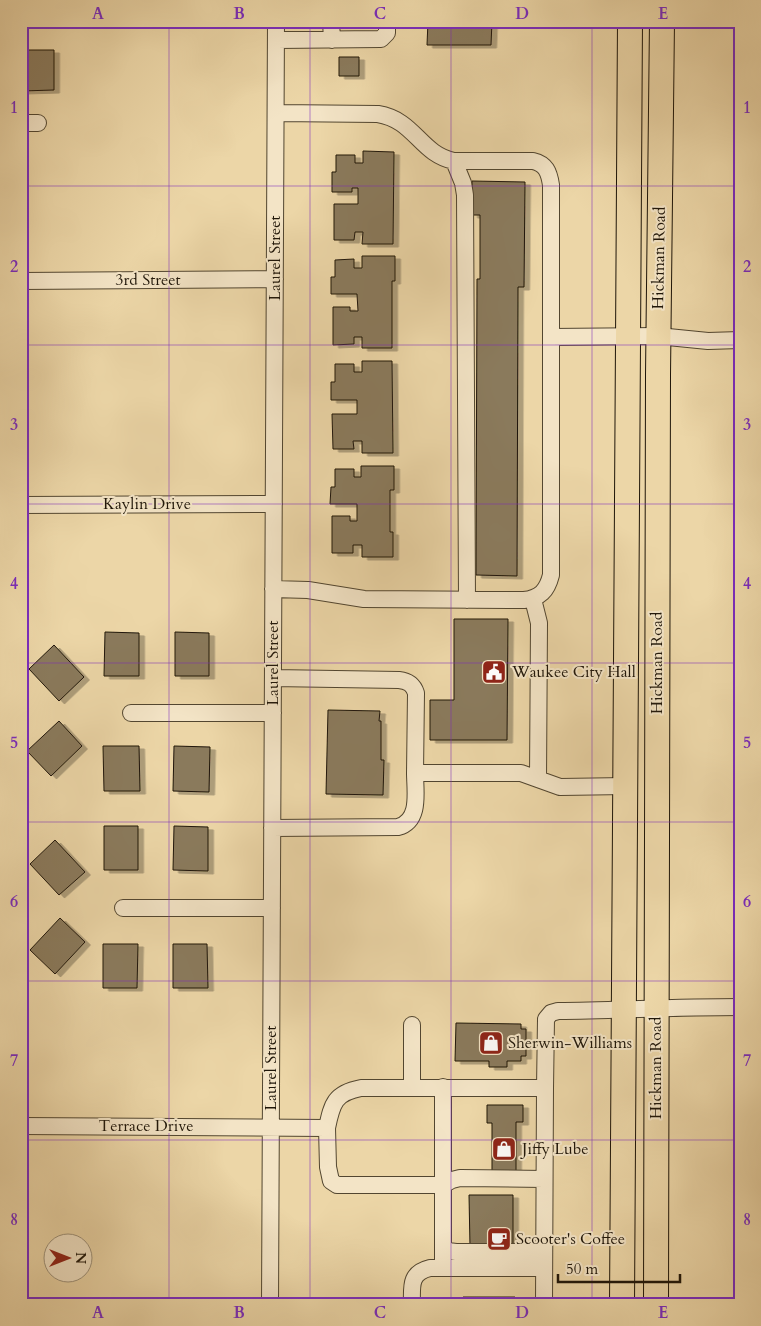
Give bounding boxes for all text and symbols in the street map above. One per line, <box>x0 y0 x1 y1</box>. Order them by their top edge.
text: A <box>92 3 104 25</box>
text: B <box>233 3 245 25</box>
text: C <box>374 3 386 25</box>
text: D <box>515 3 529 25</box>
text: E <box>658 3 668 25</box>
text: 1 <box>10 97 18 119</box>
text: 1 <box>743 97 751 119</box>
street label: Hickman Road <box>647 206 671 310</box>
street label: Laurel Street <box>264 215 286 301</box>
text: 2 <box>10 256 18 278</box>
text: 2 <box>743 256 751 278</box>
street label: 3rd Street <box>115 269 181 291</box>
text: 3 <box>10 414 18 436</box>
text: 3 <box>743 414 751 436</box>
street label: Kaylin Drive <box>103 493 191 515</box>
text: 4 <box>10 573 18 595</box>
text: 4 <box>743 573 751 595</box>
street label: Hickman Road <box>646 611 668 714</box>
street label: Laurel Street <box>262 620 284 706</box>
public building icon: Waukee City Hall <box>481 659 507 685</box>
place label: Waukee City Hall <box>511 661 636 683</box>
text: 5 <box>10 732 18 754</box>
text: 5 <box>743 732 751 754</box>
text: 6 <box>10 891 18 913</box>
text: 6 <box>743 891 751 913</box>
street label: Hickman Road <box>645 1016 667 1119</box>
street label: Laurel Street <box>260 1025 282 1111</box>
shop icon: Sherwin-Williams <box>478 1030 504 1056</box>
place label: Sherwin-Williams <box>508 1032 632 1054</box>
text: 7 <box>10 1050 18 1072</box>
text: 7 <box>743 1050 751 1072</box>
street label: Terrace Drive <box>98 1115 194 1137</box>
shop icon: Jiffy Lube <box>491 1136 517 1162</box>
place label: Jiffy Lube <box>520 1138 589 1160</box>
text: 8 <box>10 1209 18 1231</box>
text: 8 <box>743 1209 751 1231</box>
cafe icon: Scooter's Coffee <box>486 1226 512 1252</box>
place label: Scooter's Coffee <box>516 1228 625 1250</box>
north arrow <box>42 1234 92 1284</box>
scale bar <box>558 1251 681 1283</box>
text: N <box>71 1252 90 1264</box>
text: 50 m <box>566 1259 598 1279</box>
text: A <box>92 1302 104 1324</box>
text: B <box>233 1302 245 1324</box>
text: C <box>374 1302 386 1324</box>
text: D <box>515 1302 529 1324</box>
text: E <box>658 1302 668 1324</box>

